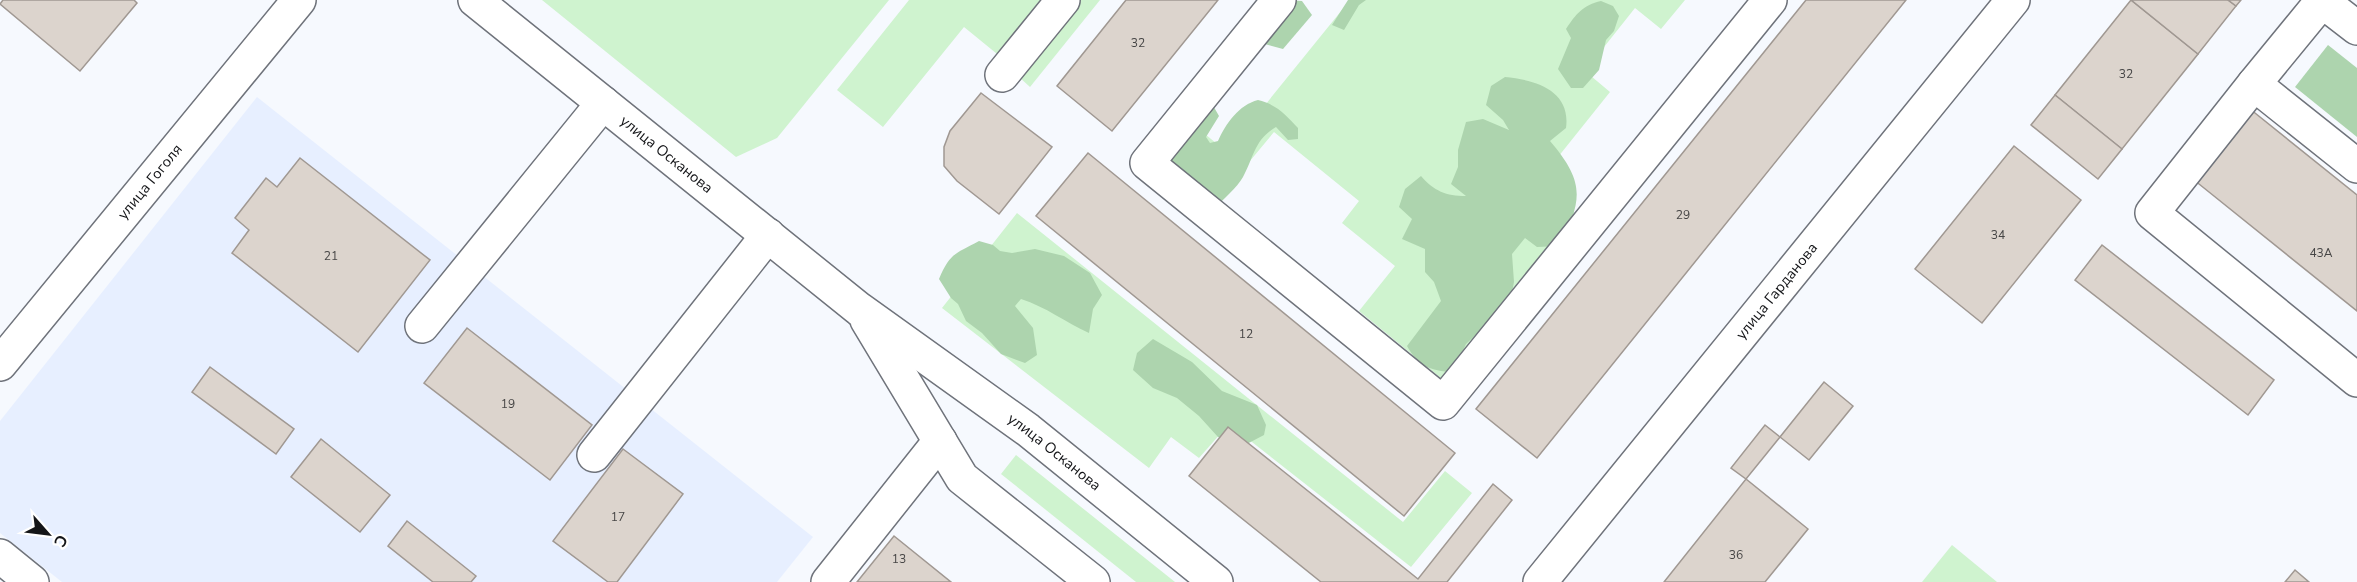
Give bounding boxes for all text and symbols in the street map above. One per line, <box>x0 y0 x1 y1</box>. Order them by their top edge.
house number: 32 <box>1131 35 1145 51</box>
house number: 32 <box>2119 66 2133 82</box>
street label: улица Осканова <box>616 111 717 198</box>
street label: улица Гоголя <box>113 140 187 224</box>
house number: 29 <box>1676 207 1690 223</box>
house number: 34 <box>1991 227 2005 243</box>
street label: улица Гарданова <box>1731 238 1822 344</box>
house number: 43А <box>2309 245 2333 261</box>
house number: 21 <box>324 248 338 264</box>
house number: 12 <box>1239 326 1253 342</box>
house number: 19 <box>501 396 515 412</box>
street label: улица Осканова <box>1004 409 1105 495</box>
north arrow <box>18 504 78 564</box>
house number: 17 <box>611 509 625 525</box>
text: С <box>48 531 73 551</box>
house number: 36 <box>1729 547 1743 563</box>
house number: 13 <box>892 551 906 567</box>

